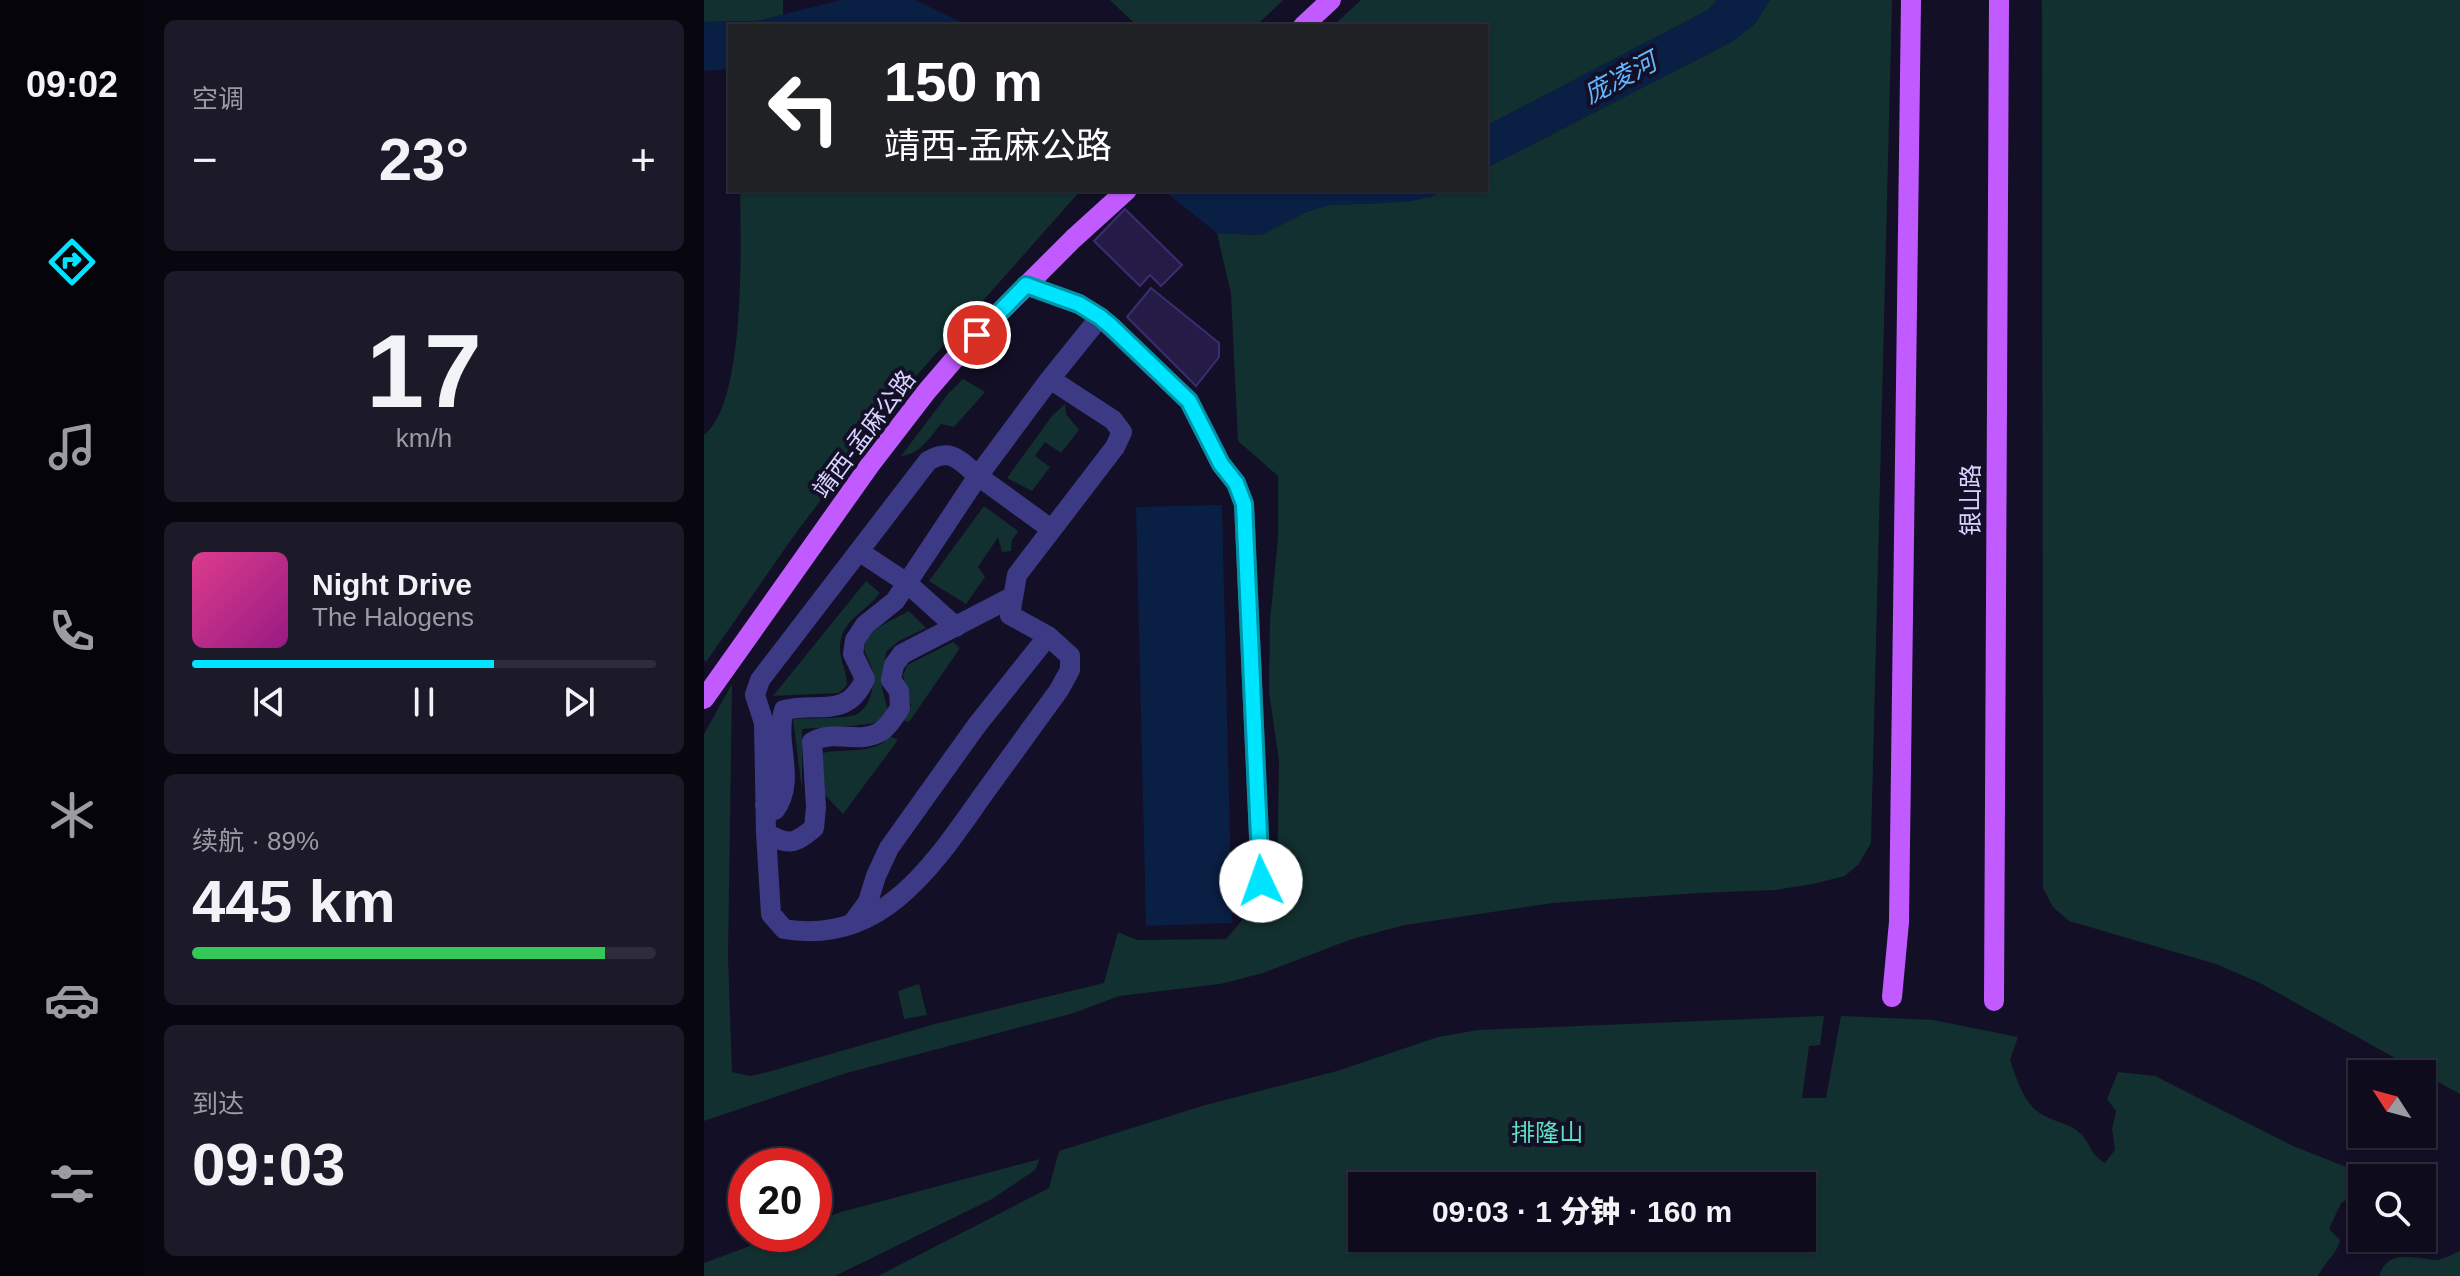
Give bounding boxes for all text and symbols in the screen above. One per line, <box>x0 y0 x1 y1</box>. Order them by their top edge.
water label: 庞凌河 <box>1579 44 1666 110</box>
text: 150 m <box>884 50 1043 113</box>
icon: left <box>752 56 856 160</box>
text: 09:02 <box>26 64 118 105</box>
text: 空调 <box>192 84 244 114</box>
text: 靖西-孟麻公路 <box>884 125 1112 166</box>
text: 23° <box>379 126 469 193</box>
text: − <box>192 135 218 184</box>
text: + <box>630 135 656 184</box>
icon: directions <box>44 234 100 290</box>
pin <box>943 301 1011 369</box>
text: 17 <box>366 313 482 429</box>
icon: arrive <box>955 313 999 357</box>
street label: 靖西-孟麻公路 <box>807 365 921 503</box>
icon: music <box>44 419 100 475</box>
text: km/h <box>396 423 452 453</box>
street label: 银山路 <box>1957 464 1984 536</box>
text: Night Drive <box>312 568 472 601</box>
text: The Halogens <box>312 602 474 632</box>
icon: phone <box>44 603 100 659</box>
icon: previous <box>247 680 291 724</box>
icon: pause <box>402 680 446 724</box>
icon: next <box>557 680 601 724</box>
icon: climate <box>44 787 100 843</box>
text: 续航 · 89% <box>192 826 319 856</box>
position arrow <box>1219 839 1303 923</box>
text: 445 km <box>192 868 396 935</box>
icon: car <box>44 972 100 1028</box>
north arrow <box>2348 1060 2436 1148</box>
map controls <box>2348 1060 2436 1252</box>
text: 到达 <box>192 1089 244 1119</box>
park label: 排隆山 <box>1511 1119 1583 1146</box>
text: 09:03 <box>192 1131 345 1198</box>
speed limit sign: 20 <box>728 1148 832 1252</box>
icon: filters <box>44 1156 100 1212</box>
button: search <box>2348 1164 2436 1252</box>
text: 09:03 · 1 分钟 · 160 m <box>1432 1195 1732 1228</box>

